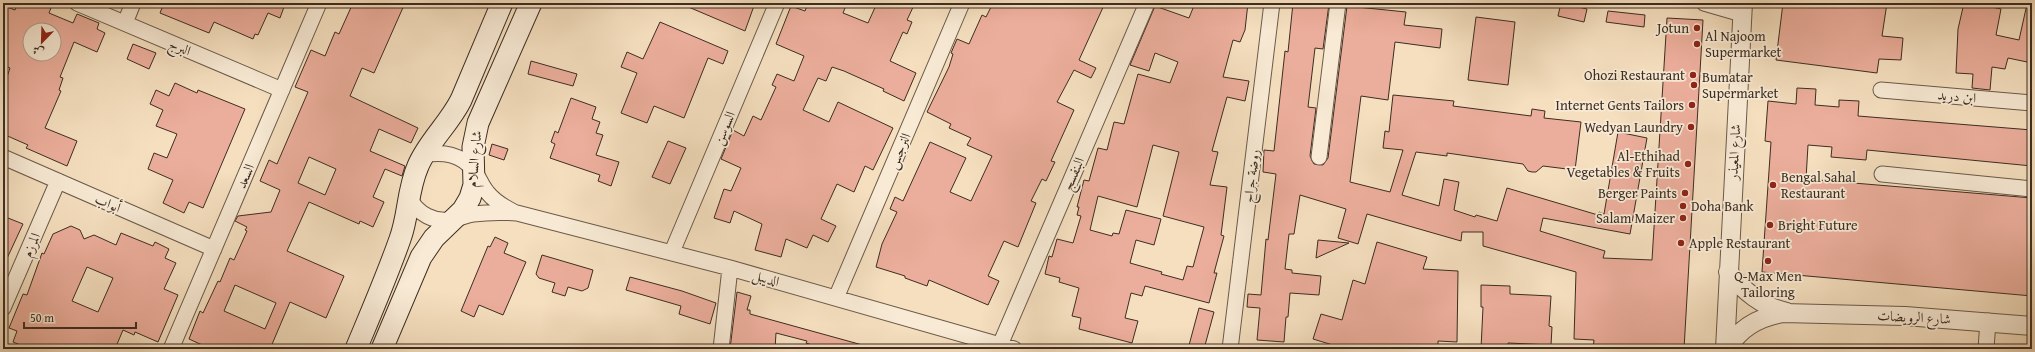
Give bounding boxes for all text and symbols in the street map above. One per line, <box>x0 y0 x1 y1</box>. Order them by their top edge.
place label: Jotun <box>1655 18 1689 38</box>
north arrow <box>22 22 62 62</box>
marker: Jotun <box>1692 23 1702 33</box>
place label: Al Najoom Supermarket <box>1705 26 1782 62</box>
street label: البرج <box>165 33 194 63</box>
marker: Al Najoom Supermarket <box>1692 39 1702 49</box>
text: ش <box>30 42 46 61</box>
place label: Ohozi Restaurant <box>1584 65 1685 85</box>
place label: Bumatar Supermarket <box>1702 67 1779 103</box>
marker: Ohozi Restaurant <box>1688 70 1698 80</box>
marker: Bumatar Supermarket <box>1689 80 1699 90</box>
street label: ابن دريد <box>1937 84 1977 108</box>
place label: Internet Gents Tailors <box>1556 95 1684 115</box>
marker: Internet Gents Tailors <box>1687 100 1697 110</box>
street label: السوسن <box>708 108 740 148</box>
place label: Wedyan Laundry <box>1584 117 1683 137</box>
marker: Wedyan Laundry <box>1686 122 1696 132</box>
street label: شارع المعيذر <box>1722 123 1747 183</box>
street label: شارع السلام <box>462 130 489 188</box>
street label: النرجس <box>882 130 916 172</box>
place label: Al-Ethihad Vegetables & Fruits <box>1566 146 1681 182</box>
street label: روضة جراح <box>1238 148 1267 204</box>
street label: البنفسج <box>1057 154 1092 195</box>
marker: Al-Ethihad Vegetables & Fruits <box>1683 159 1693 169</box>
street label: السعد <box>231 161 259 191</box>
place label: Bengal Sahal Restaurant <box>1781 167 1856 203</box>
marker: Bengal Sahal Restaurant <box>1768 180 1778 190</box>
place label: Berger Paints <box>1598 183 1677 203</box>
marker: Berger Paints <box>1680 188 1690 198</box>
street label: أبواب <box>92 189 125 218</box>
place label: Doha Bank <box>1691 196 1755 216</box>
marker: Doha Bank <box>1678 201 1688 211</box>
place label: Salam Maizer <box>1596 208 1675 228</box>
marker: Salam Maizer <box>1678 213 1688 223</box>
place label: Bright Future <box>1778 215 1858 235</box>
marker: Bright Future <box>1765 220 1775 230</box>
street label: المرزم <box>17 230 48 261</box>
place label: Apple Restaurant <box>1689 233 1791 253</box>
marker: Apple Restaurant <box>1676 238 1686 248</box>
marker: Q-Max Men Tailoring <box>1763 256 1773 266</box>
street label: الديبل <box>750 265 782 292</box>
place label: Q-Max Men Tailoring <box>1734 266 1802 302</box>
scale bar <box>24 304 136 330</box>
street label: شارع الرويضات <box>1877 305 1951 331</box>
text: 50 m <box>30 309 54 326</box>

